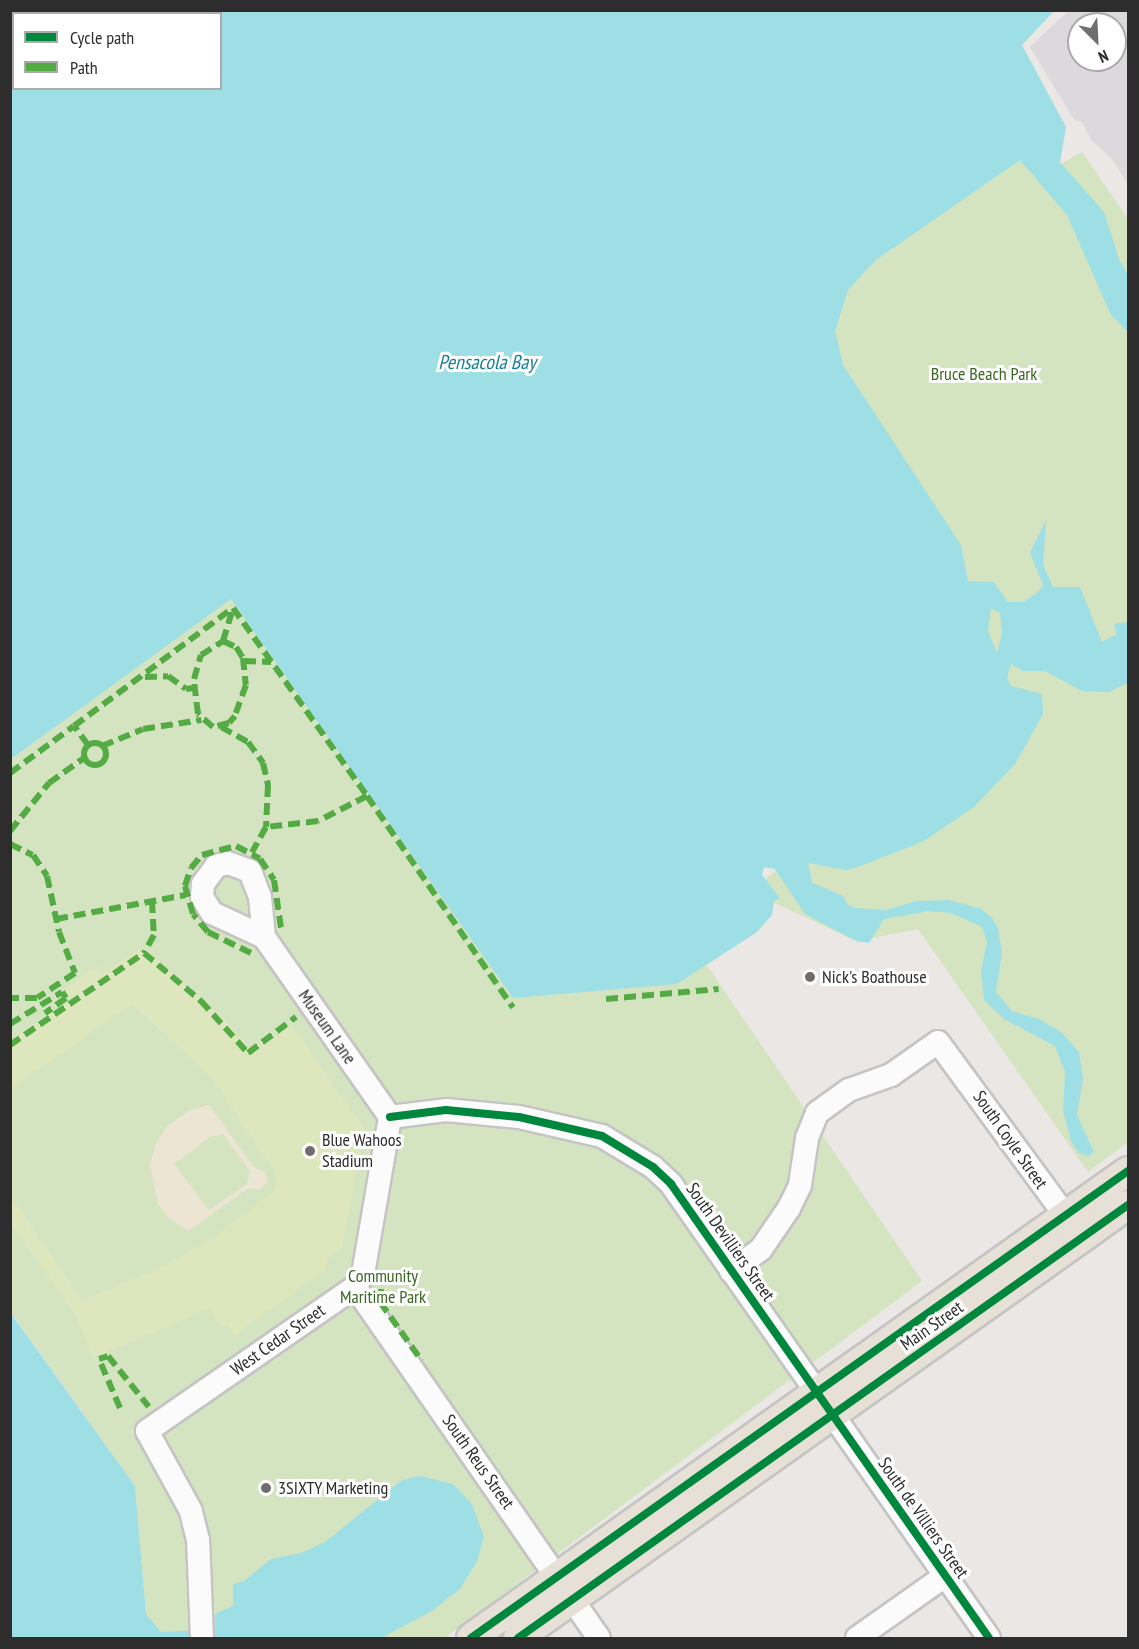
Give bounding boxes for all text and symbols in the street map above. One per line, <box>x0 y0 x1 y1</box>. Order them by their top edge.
legend <box>12 12 222 90</box>
north arrow <box>1067 12 1127 72</box>
text: Cycle path <box>70 26 134 49</box>
text: N <box>1096 46 1112 68</box>
text: Path <box>70 56 98 79</box>
water label: Pensacola Bay <box>438 350 536 374</box>
park label: Bruce Beach Park <box>931 363 1037 385</box>
place label: Nick's Boathouse <box>822 966 927 988</box>
marker: Nick's Boathouse <box>803 970 817 984</box>
street label: Museum Lane <box>294 986 360 1068</box>
street label: South Coyle Street <box>968 1087 1052 1193</box>
place label: Blue Wahoos Stadium <box>322 1130 402 1172</box>
marker: Blue Wahoos Stadium <box>303 1144 317 1158</box>
street label: South Devilliers Street <box>681 1179 779 1305</box>
park label: Community Maritime Park <box>340 1266 426 1308</box>
street label: Main Street <box>897 1297 967 1355</box>
street label: West Cedar Street <box>227 1300 329 1380</box>
street label: South Reus Street <box>438 1411 518 1513</box>
street label: South de Villiers Street <box>873 1453 973 1583</box>
place label: 3SIXTY Marketing <box>278 1477 389 1499</box>
marker: 3SIXTY Marketing <box>259 1481 273 1495</box>

